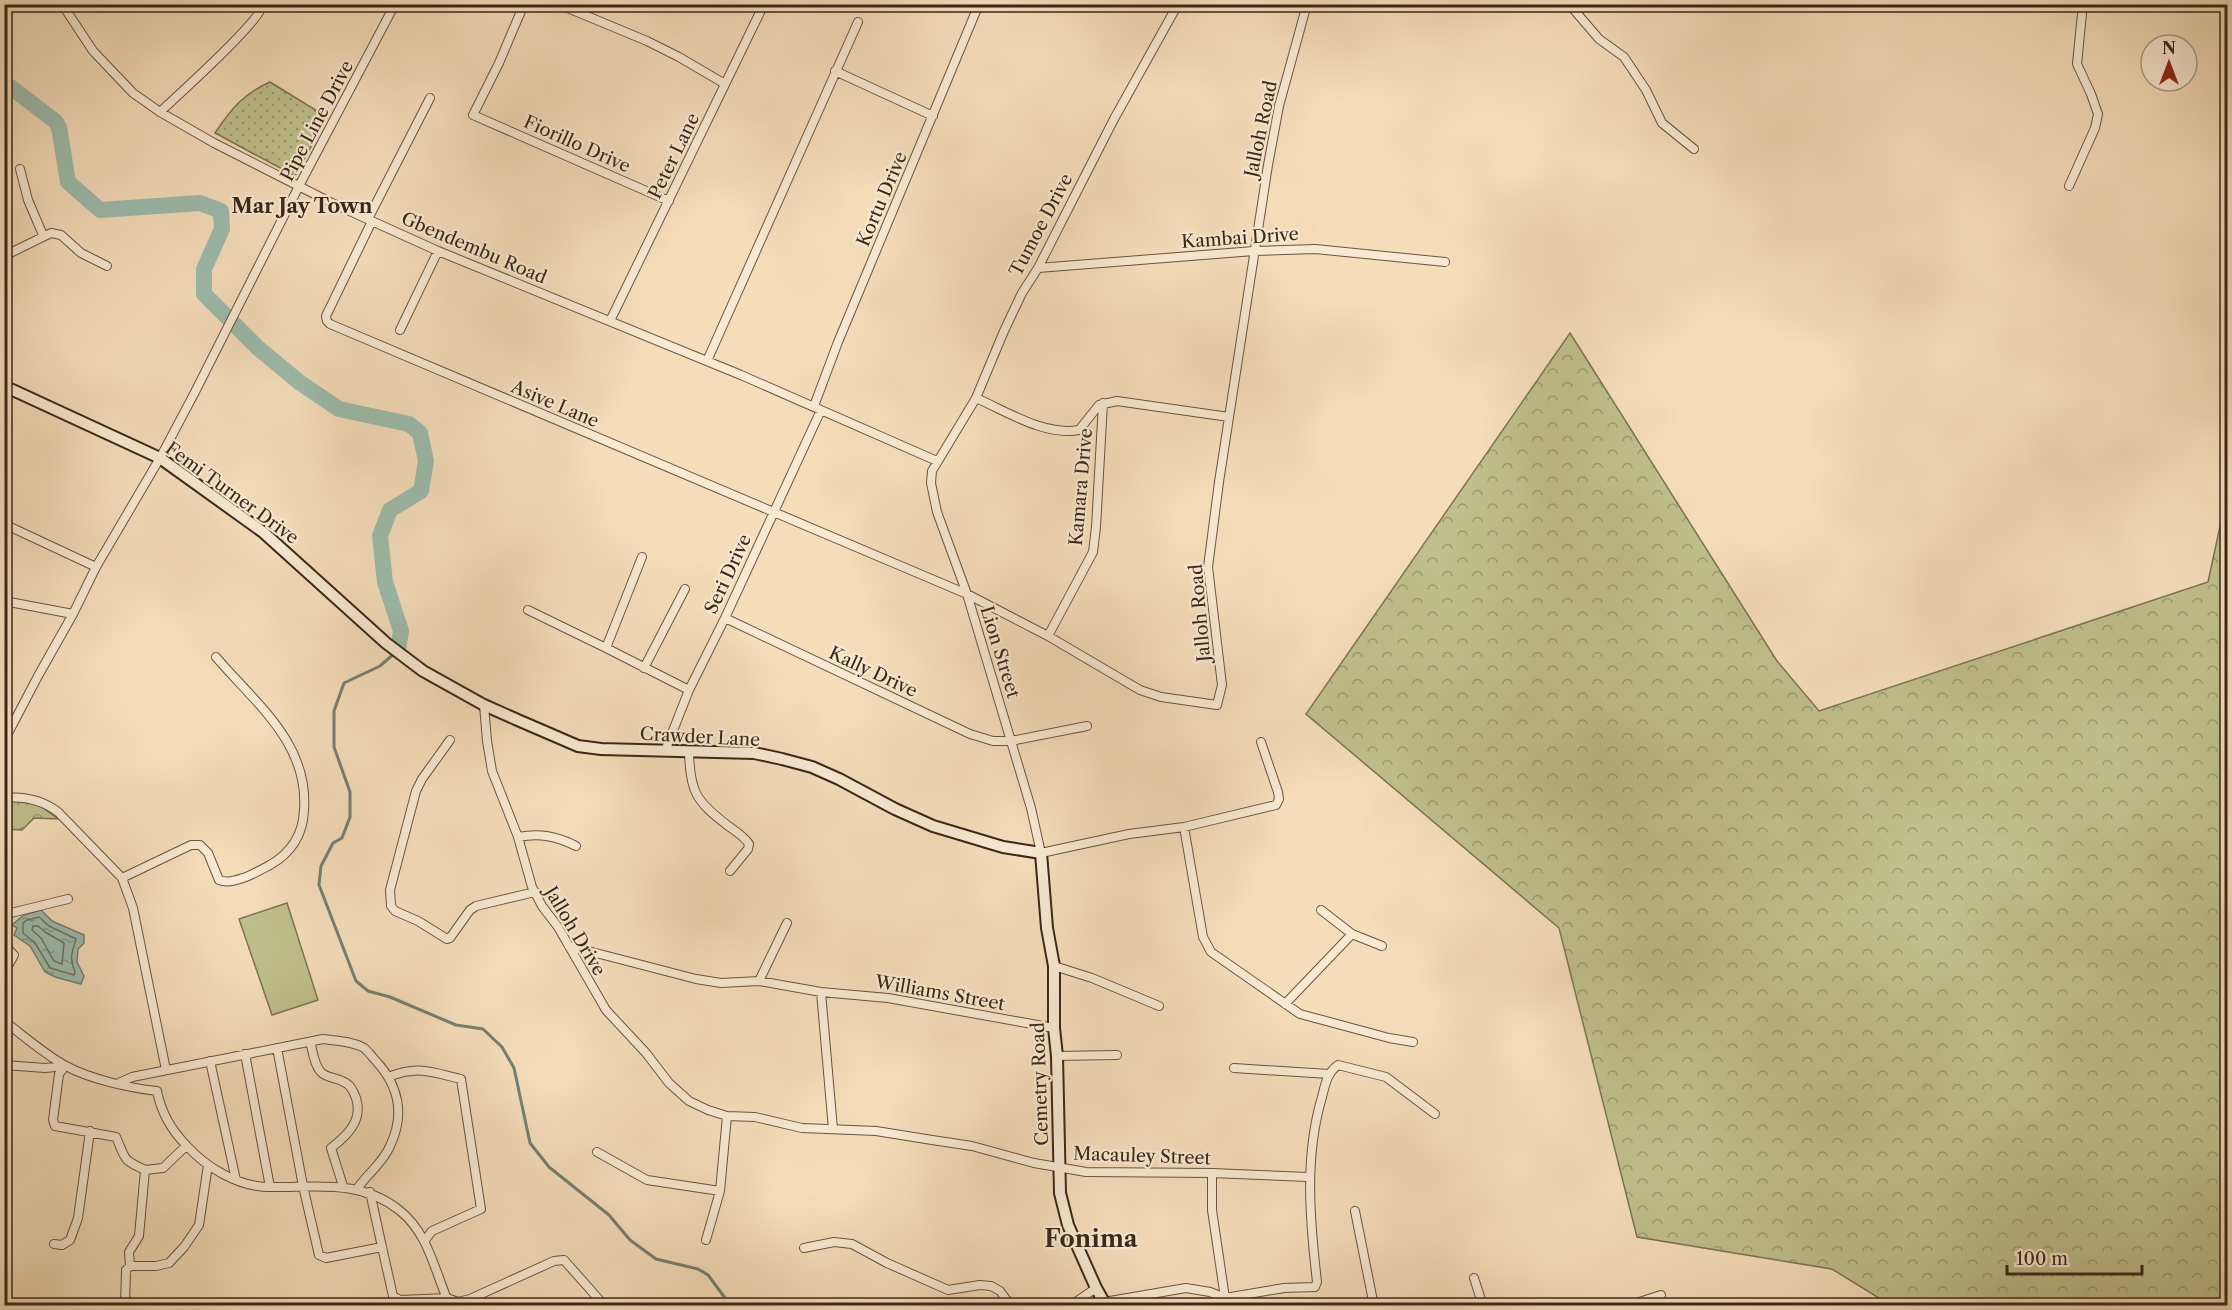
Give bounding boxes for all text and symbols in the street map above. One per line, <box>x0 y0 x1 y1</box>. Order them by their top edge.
north arrow <box>2139 33 2199 93</box>
text: N <box>2162 38 2176 58</box>
street label: Pipe Line Drive <box>276 57 358 185</box>
street label: Jalloh Road <box>1239 79 1282 182</box>
street label: Peter Lane <box>644 110 704 202</box>
street label: Fiorillo Drive <box>520 111 634 177</box>
street label: Kortu Drive <box>852 148 912 250</box>
street label: Tumoe Drive <box>1005 170 1077 280</box>
district label: Mar Jay Town <box>232 194 373 218</box>
street label: Gbendembu Road <box>398 207 550 289</box>
street label: Kambai Drive <box>1181 223 1299 253</box>
street label: Asive Lane <box>507 375 602 432</box>
street label: Kamara Drive <box>1065 427 1097 547</box>
street label: Femi Turner Drive <box>161 437 303 549</box>
street label: Seri Drive <box>700 531 756 617</box>
street label: Jalloh Road <box>1185 563 1215 666</box>
street label: Lion Street <box>976 603 1025 701</box>
street label: Kally Drive <box>825 642 921 702</box>
street label: Crawder Lane <box>639 723 761 751</box>
street label: Jalloh Drive <box>538 880 610 980</box>
street label: Williams Street <box>872 971 1007 1015</box>
street label: Cemetry Road <box>1027 1022 1053 1146</box>
street label: Macauley Street <box>1073 1143 1212 1169</box>
district label: Fonima <box>1044 1224 1139 1253</box>
scale bar <box>2007 1238 2142 1276</box>
text: 100 m <box>2016 1248 2068 1270</box>

